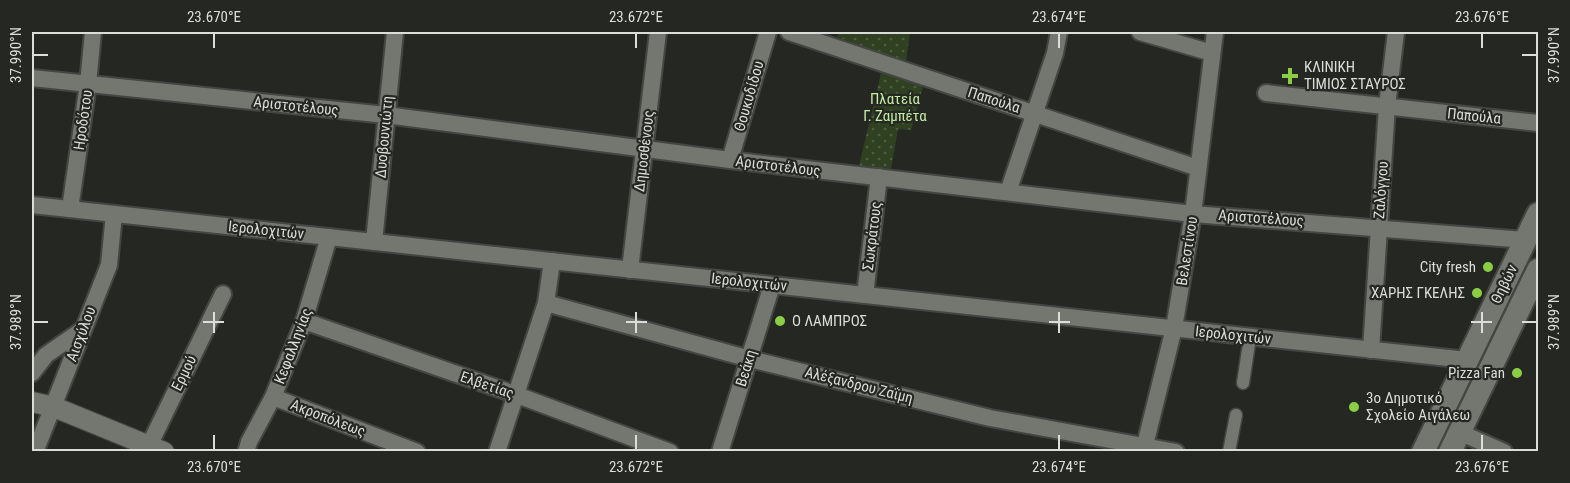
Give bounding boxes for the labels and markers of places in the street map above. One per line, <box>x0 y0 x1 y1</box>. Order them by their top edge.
place label: ΚΛΙΝΙΚΗ ΤΙΜΙΟΣ ΣΤΑΥΡΟΣ <box>1304 58 1406 93</box>
marker: ΚΛΙΝΙΚΗ ΤΙΜΙΟΣ ΣΤΑΥΡΟΣ <box>1281 67 1299 85</box>
place label: City fresh <box>1420 258 1476 276</box>
marker: City fresh <box>1481 260 1495 274</box>
place label: ΧΑΡΗΣ ΓΚΕΛΗΣ <box>1371 284 1465 302</box>
marker: ΧΑΡΗΣ ΓΚΕΛΗΣ <box>1470 286 1484 300</box>
place label: Ο ΛΑΜΠΡΟΣ <box>792 312 867 330</box>
marker: Ο ΛΑΜΠΡΟΣ <box>773 314 787 328</box>
place label: Pizza Fan <box>1448 364 1505 382</box>
marker: Pizza Fan <box>1510 366 1524 380</box>
place label: 3ο Δημοτικό Σχολείο Αιγάλεω <box>1366 389 1470 424</box>
marker: 3ο Δημοτικό Σχολείο Αιγάλεω <box>1347 400 1361 414</box>

